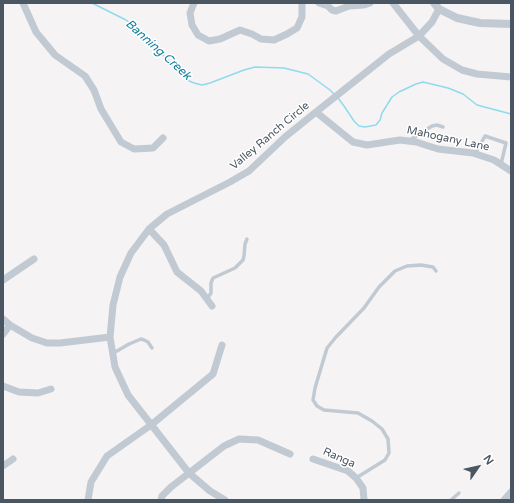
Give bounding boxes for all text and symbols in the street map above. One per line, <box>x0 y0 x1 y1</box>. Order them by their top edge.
water label: Banning Creek <box>122 17 194 83</box>
street label: Valley Ranch Circle <box>228 99 312 173</box>
street label: Mahogany Lane <box>405 124 491 154</box>
street label: Ranga <box>321 445 357 471</box>
north arrow <box>458 447 498 487</box>
text: N <box>481 453 496 467</box>

